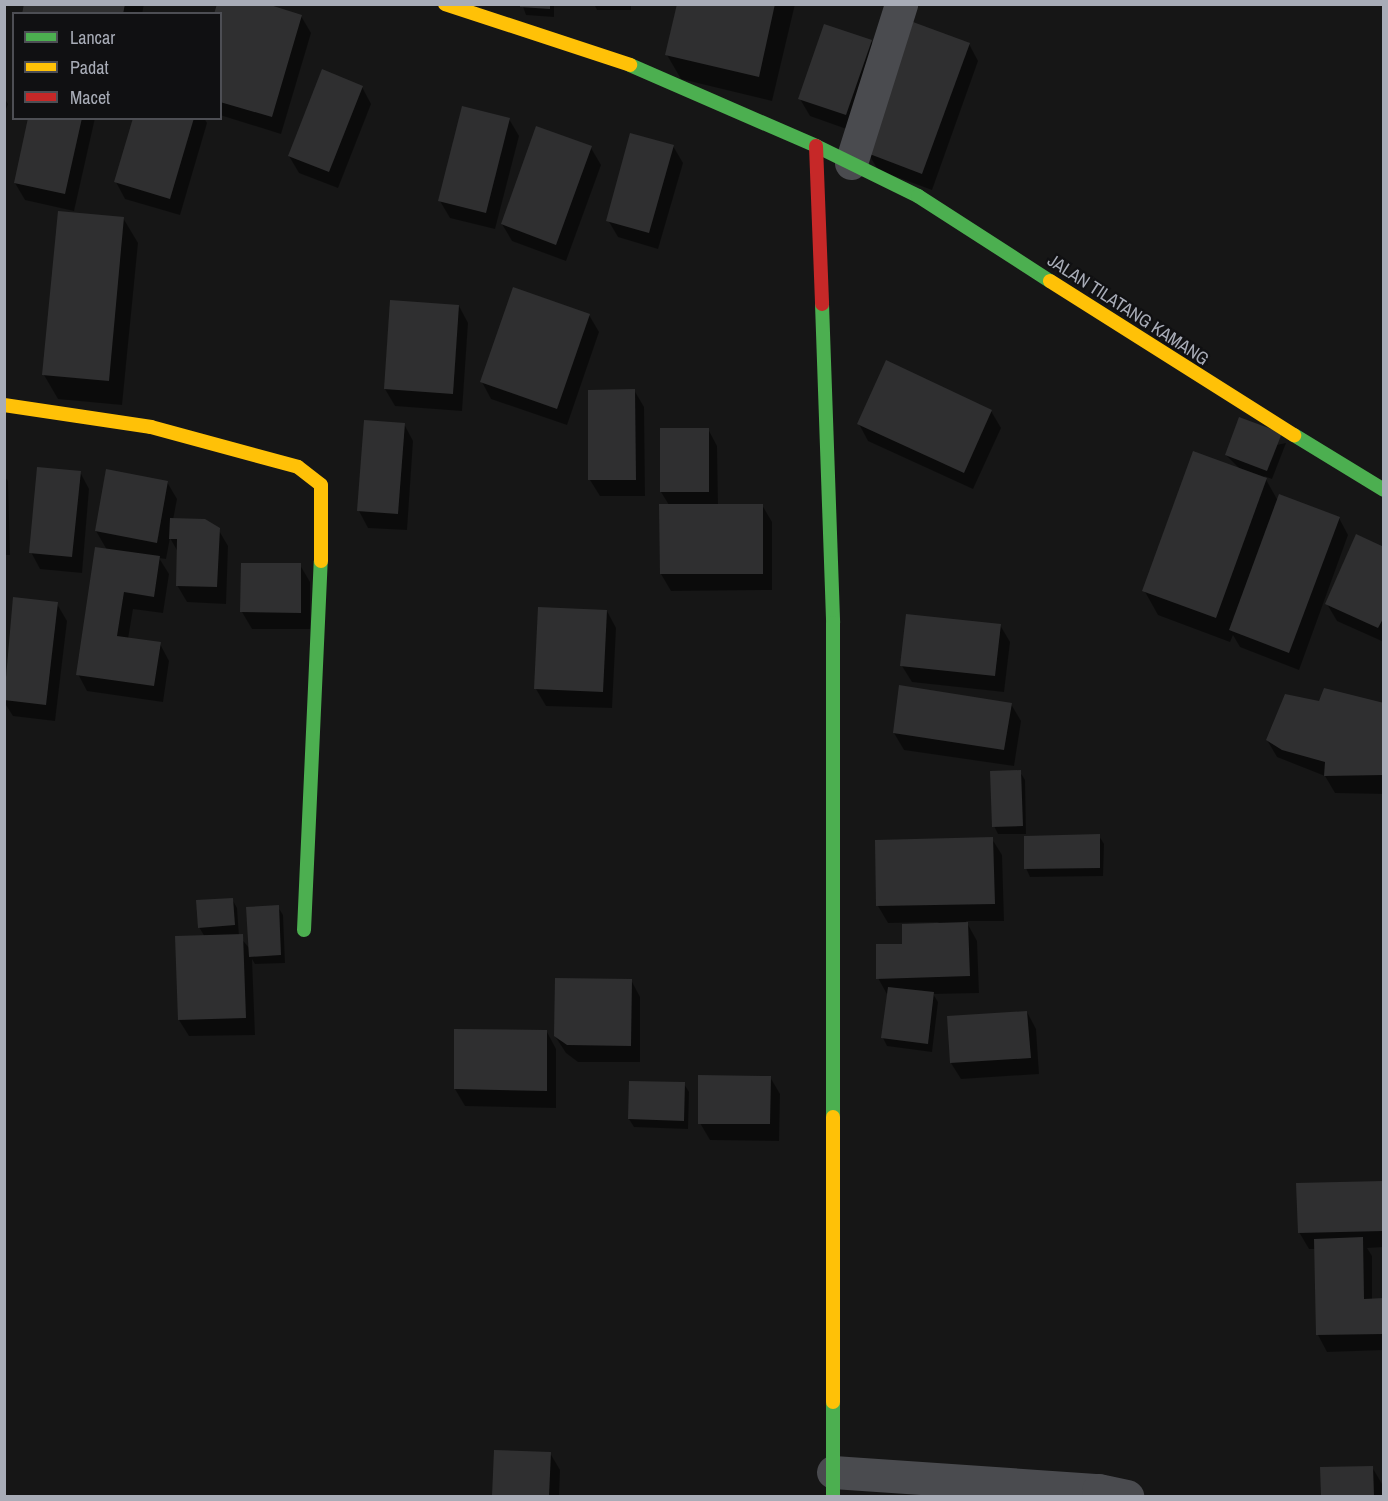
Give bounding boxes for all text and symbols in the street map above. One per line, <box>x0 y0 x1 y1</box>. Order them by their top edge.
legend <box>12 12 222 120</box>
text: Lancar <box>70 25 115 50</box>
text: Padat <box>70 55 109 80</box>
text: Macet <box>70 85 110 110</box>
street label: JALAN TILATANG KAMANG <box>1043 250 1213 370</box>

